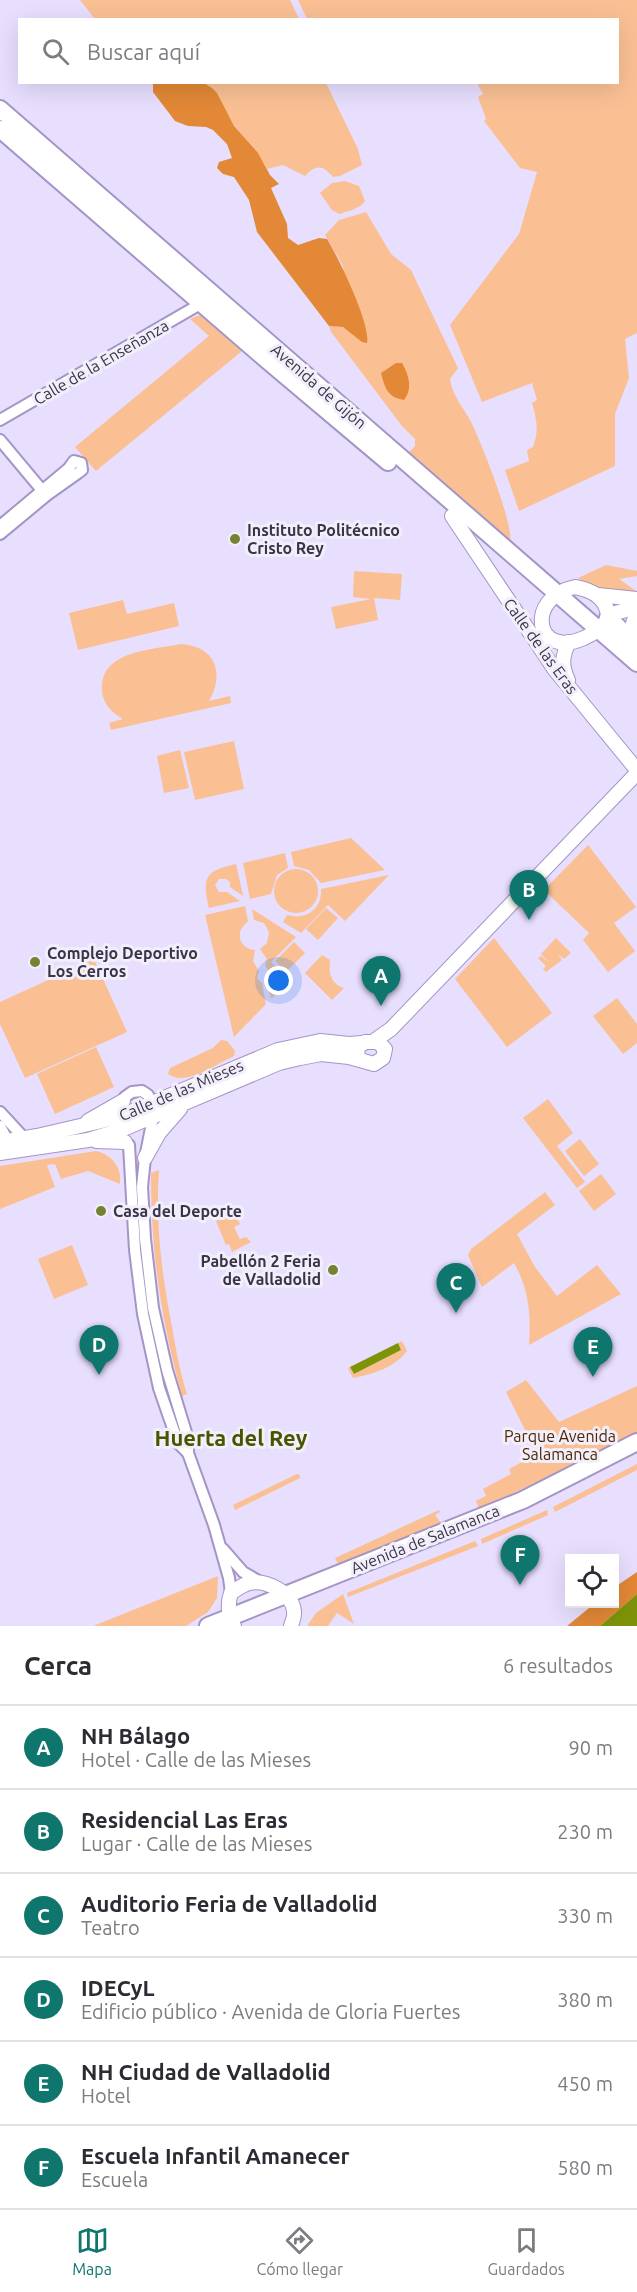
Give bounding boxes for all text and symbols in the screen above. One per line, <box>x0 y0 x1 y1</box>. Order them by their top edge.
search box <box>18 18 619 84</box>
icon: search <box>39 35 72 68</box>
text: Buscar aquí <box>87 39 200 64</box>
street label: Calle de la Enseñanza <box>30 316 172 408</box>
street label: Avenida de Gijón <box>268 340 370 432</box>
place label: Instituto Politécnico Cristo Rey <box>247 521 400 557</box>
marker: Instituto Politécnico Cristo Rey <box>228 532 242 546</box>
street label: Calle de las Eras <box>500 595 582 697</box>
pin: B <box>510 870 548 920</box>
place label: Complejo Deportivo Los Cerros <box>47 944 198 980</box>
marker: Complejo Deportivo Los Cerros <box>28 955 42 969</box>
pin: A <box>362 956 400 1006</box>
your location <box>264 966 293 995</box>
street label: Calle de las Mieses <box>116 1056 246 1124</box>
place label: Casa del Deporte <box>113 1202 242 1220</box>
marker: Casa del Deporte <box>94 1204 108 1218</box>
place label: Pabellón 2 Feria de Valladolid <box>201 1252 321 1288</box>
marker: Pabellón 2 Feria de Valladolid <box>326 1263 340 1277</box>
pin: C <box>436 1264 476 1313</box>
pin: D <box>80 1326 118 1375</box>
pin: E <box>574 1328 612 1377</box>
district label: Huerta del Rey <box>155 1425 308 1450</box>
park label: Parque Avenida Salamanca <box>504 1427 616 1463</box>
street label: Avenida de Salamanca <box>348 1501 502 1577</box>
pin: F <box>500 1536 540 1585</box>
map controls <box>565 1554 619 1608</box>
button: locate <box>565 1554 619 1608</box>
text: Cerca <box>24 1651 92 1680</box>
text: 6 resultados <box>503 1654 613 1677</box>
text: NH Bálago <box>81 1723 190 1748</box>
text: A <box>36 1736 51 1759</box>
text: 90 m <box>569 1736 613 1759</box>
text: Hotel · Calle de las Mieses <box>81 1748 311 1771</box>
text: Residencial Las Eras <box>81 1807 288 1832</box>
text: B <box>37 1820 50 1843</box>
text: 230 m <box>557 1820 613 1843</box>
text: Lugar · Calle de las Mieses <box>81 1832 313 1855</box>
text: Auditorio Feria de Valladolid <box>81 1891 377 1916</box>
text: C <box>37 1904 50 1927</box>
text: 330 m <box>557 1904 613 1927</box>
text: Teatro <box>81 1916 140 1939</box>
text: IDECyL <box>81 1975 155 2000</box>
text: D <box>36 1988 51 2011</box>
text: 380 m <box>557 1988 613 2011</box>
text: Edificio público · Avenida de Gloria Fuertes <box>81 2000 460 2023</box>
text: NH Ciudad de Valladolid <box>81 2059 331 2084</box>
text: E <box>38 2072 49 2095</box>
text: 450 m <box>557 2072 613 2095</box>
text: Hotel <box>81 2084 131 2107</box>
text: Escuela Infantil Amanecer <box>81 2143 350 2168</box>
text: F <box>38 2156 49 2179</box>
text: 580 m <box>557 2156 613 2179</box>
text: Escuela <box>81 2168 148 2191</box>
tab: Mapa <box>72 2224 112 2278</box>
tab: Cómo llegar <box>256 2224 343 2278</box>
tab: Guardados <box>488 2224 565 2278</box>

